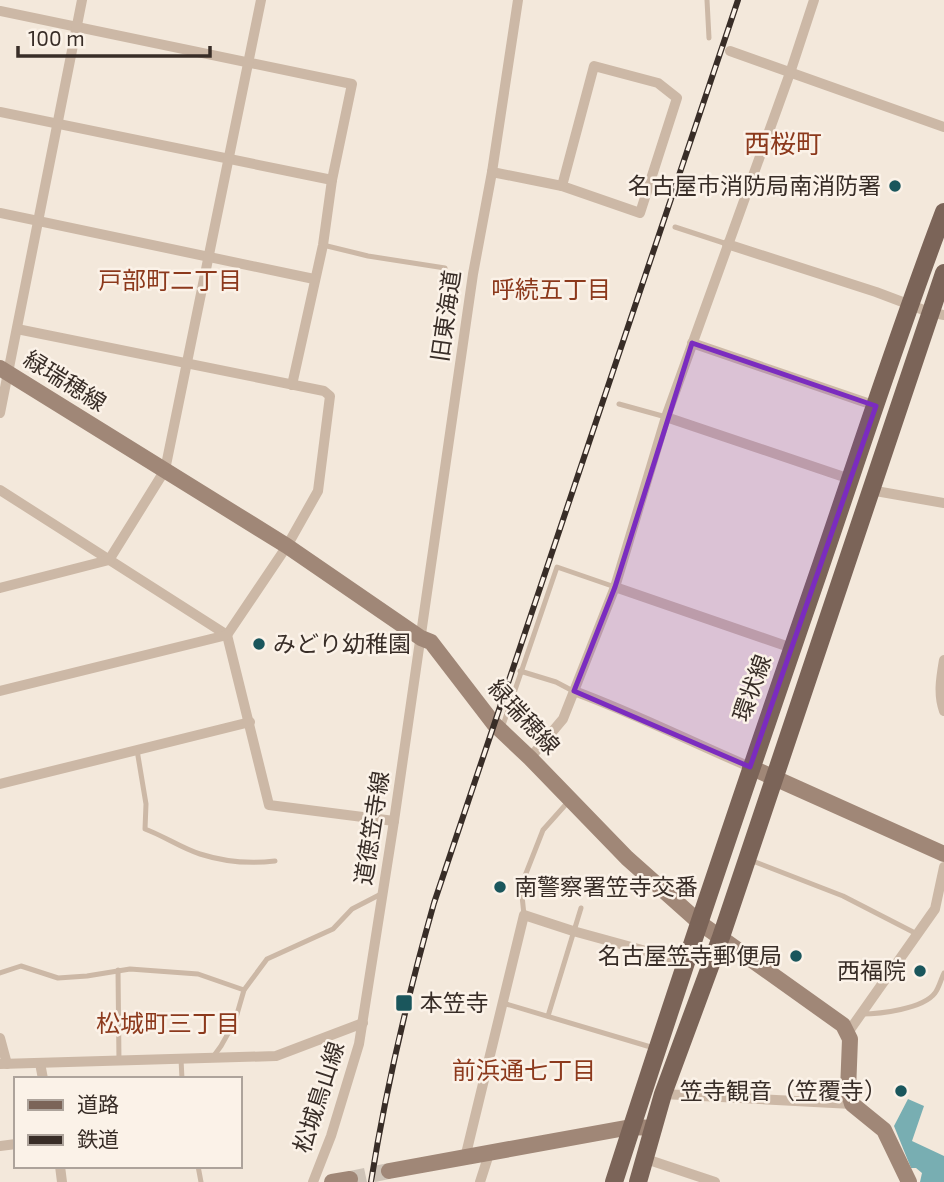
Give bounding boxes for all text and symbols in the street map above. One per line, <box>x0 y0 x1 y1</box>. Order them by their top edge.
scale bar <box>18 14 210 58</box>
text: 100 m <box>28 25 85 50</box>
district label: 西桜町 <box>744 127 822 158</box>
place label: 名古屋市消防局南消防署 <box>628 171 881 199</box>
marker: 名古屋市消防局南消防署 <box>887 178 903 194</box>
district label: 戸部町二丁目 <box>98 265 242 294</box>
street label: 旧東海道 <box>425 268 465 363</box>
district label: 呼続五丁目 <box>491 274 611 303</box>
street label: 緑瑞穂線 <box>19 344 112 416</box>
place label: みどり幼稚園 <box>273 629 411 657</box>
marker: みどり幼稚園 <box>251 636 267 652</box>
street label: 環状線 <box>726 650 776 725</box>
street label: 緑瑞穂線 <box>483 673 566 760</box>
street label: 道徳笠寺線 <box>348 769 394 887</box>
place label: 南警察署笠寺交番 <box>514 872 698 900</box>
marker: 南警察署笠寺交番 <box>492 879 508 895</box>
place label: 名古屋笠寺郵便局 <box>598 941 782 969</box>
marker: 名古屋笠寺郵便局 <box>788 948 804 964</box>
place label: 西福院 <box>837 956 906 984</box>
marker: 西福院 <box>912 963 928 979</box>
place label: 本笠寺 <box>420 988 489 1016</box>
marker: 本笠寺 <box>394 993 414 1013</box>
district label: 松城町三丁目 <box>96 1008 240 1037</box>
street label: 松城鳥山線 <box>287 1038 349 1156</box>
district label: 前浜通七丁目 <box>452 1055 596 1084</box>
place label: 笠寺観音（笠覆寺） <box>680 1076 887 1104</box>
legend <box>14 1077 242 1168</box>
marker: 笠寺観音（笠覆寺） <box>893 1083 909 1099</box>
text: 道路 <box>77 1091 119 1116</box>
text: 鉄道 <box>77 1126 119 1151</box>

